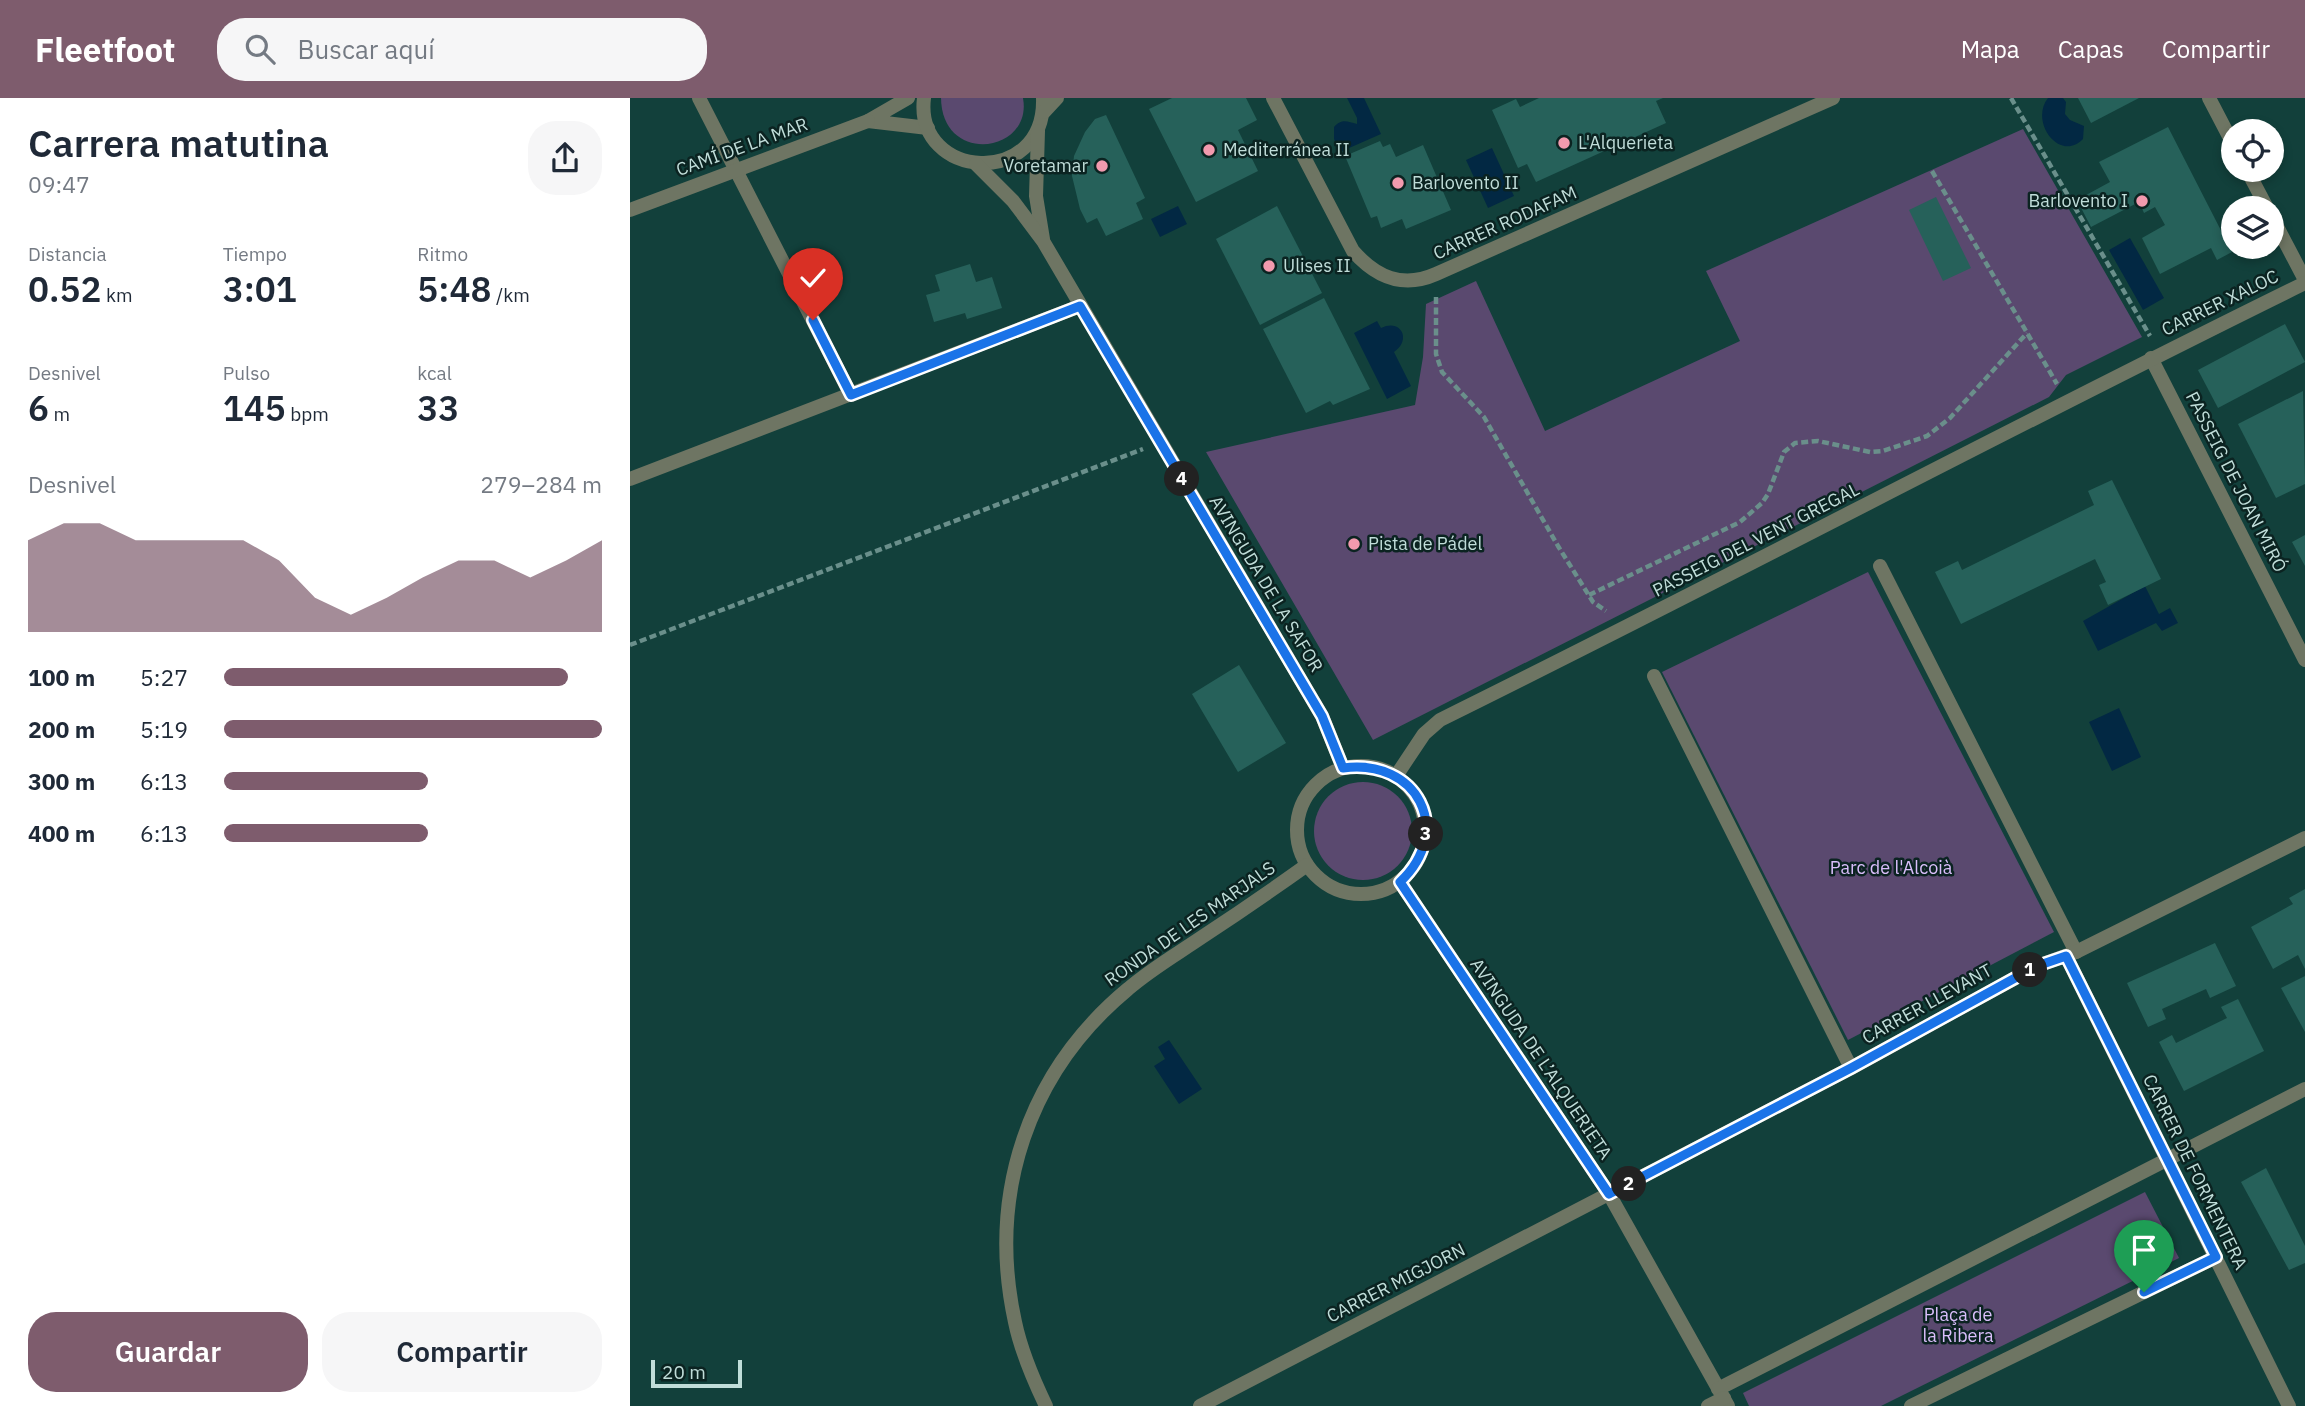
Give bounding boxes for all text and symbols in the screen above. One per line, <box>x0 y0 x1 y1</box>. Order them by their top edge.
search box <box>217 18 707 81</box>
text: Fleetfoot <box>35 28 175 71</box>
icon: search <box>241 30 279 68</box>
text: Buscar aquí <box>297 32 435 66</box>
text: Mapa <box>1961 33 2020 65</box>
text: Capas <box>2058 33 2124 65</box>
text: Compartir <box>2162 33 2270 65</box>
street label: CAMÍ DE LA MAR <box>673 112 811 181</box>
text: Carrera matutina <box>28 118 329 167</box>
map controls <box>2221 119 2284 259</box>
button: locate <box>2221 119 2284 182</box>
button: share <box>528 121 602 195</box>
place label: L'Alquerieta <box>1578 131 1673 154</box>
marker: L'Alquerieta <box>1556 135 1572 151</box>
place label: Mediterránea II <box>1223 138 1350 161</box>
marker: Mediterránea II <box>1201 142 1217 158</box>
place label: Voretamar <box>1003 154 1088 177</box>
marker: Voretamar <box>1094 158 1110 174</box>
text: 09:47 <box>28 169 90 199</box>
place label: Barlovento II <box>1412 171 1519 194</box>
marker: Barlovento II <box>1390 175 1406 191</box>
street label: CARRER RODAFAM <box>1429 181 1580 265</box>
place label: Barlovento I <box>2029 189 2128 212</box>
marker: Barlovento I <box>2134 193 2150 209</box>
button: layers <box>2221 196 2284 259</box>
text: Distancia <box>28 242 107 266</box>
text: Tiempo <box>223 242 287 266</box>
text: Ritmo <box>417 242 468 266</box>
pin <box>783 248 843 320</box>
place label: Ulises II <box>1283 254 1351 277</box>
marker: Ulises II <box>1261 258 1277 274</box>
icon: check <box>794 259 832 297</box>
street label: CARRER XALOC <box>2158 264 2282 341</box>
text: 0.52 <box>28 266 101 312</box>
text: 3:01 <box>223 266 297 312</box>
text: 5:48 <box>417 266 492 312</box>
text: km <box>101 283 133 307</box>
text: /km <box>492 283 530 307</box>
text: Desnivel <box>28 361 101 385</box>
text: Pulso <box>223 361 270 385</box>
text: kcal <box>417 361 452 385</box>
text: 6 <box>28 385 49 431</box>
text: 145 <box>223 385 286 431</box>
text: 33 <box>417 385 459 431</box>
street label: PASSEIG DE JOAN MIRÓ <box>2181 388 2292 576</box>
text: m <box>49 402 70 426</box>
text: bpm <box>286 402 329 426</box>
pin: 4 <box>1164 462 1200 496</box>
text: 4 <box>1176 466 1187 490</box>
text: Desnivel <box>28 469 116 499</box>
text: 279–284 m <box>480 469 602 499</box>
street label: PASSEIG DEL VENT GREGAL <box>1649 477 1863 602</box>
street label: AVINGUDA DE LA SAFOR <box>1205 491 1328 676</box>
place label: Pista de Pádel <box>1368 532 1482 555</box>
marker: Pista de Pádel <box>1346 536 1362 552</box>
text: 100 m <box>28 662 95 692</box>
text: 5:27 <box>140 662 188 692</box>
text: 200 m <box>28 714 95 744</box>
text: 5:19 <box>140 714 188 744</box>
text: 300 m <box>28 766 95 796</box>
text: 6:13 <box>140 766 188 796</box>
pin: 3 <box>1408 816 1444 852</box>
text: 400 m <box>28 818 95 848</box>
text: 6:13 <box>140 818 188 848</box>
text: 3 <box>1420 821 1431 845</box>
street label: RONDA DE LES MARJALS <box>1100 856 1279 991</box>
park label: Parc de l'Alcoià <box>1830 856 1953 879</box>
pin: 1 <box>2012 952 2048 988</box>
street label: AVINGUDA DE L’ALQUERIETA <box>1465 954 1618 1164</box>
text: 1 <box>2024 957 2035 981</box>
street label: CARRER LLEVANT <box>1858 958 1996 1049</box>
street label: CARRER DE FORMENTERA <box>2138 1070 2253 1274</box>
pin: 2 <box>1612 1166 1646 1202</box>
text: 2 <box>1623 1171 1634 1195</box>
pin <box>2114 1220 2174 1292</box>
icon: arrive <box>2125 1231 2163 1269</box>
street label: CARRER MIGJORN <box>1323 1238 1469 1327</box>
park label: Plaça de la Ribera <box>1922 1303 1994 1347</box>
button: Guardar <box>28 1312 308 1392</box>
button: Compartir <box>322 1312 602 1392</box>
scale bar <box>651 1357 742 1389</box>
text: 20 m <box>662 1360 706 1384</box>

